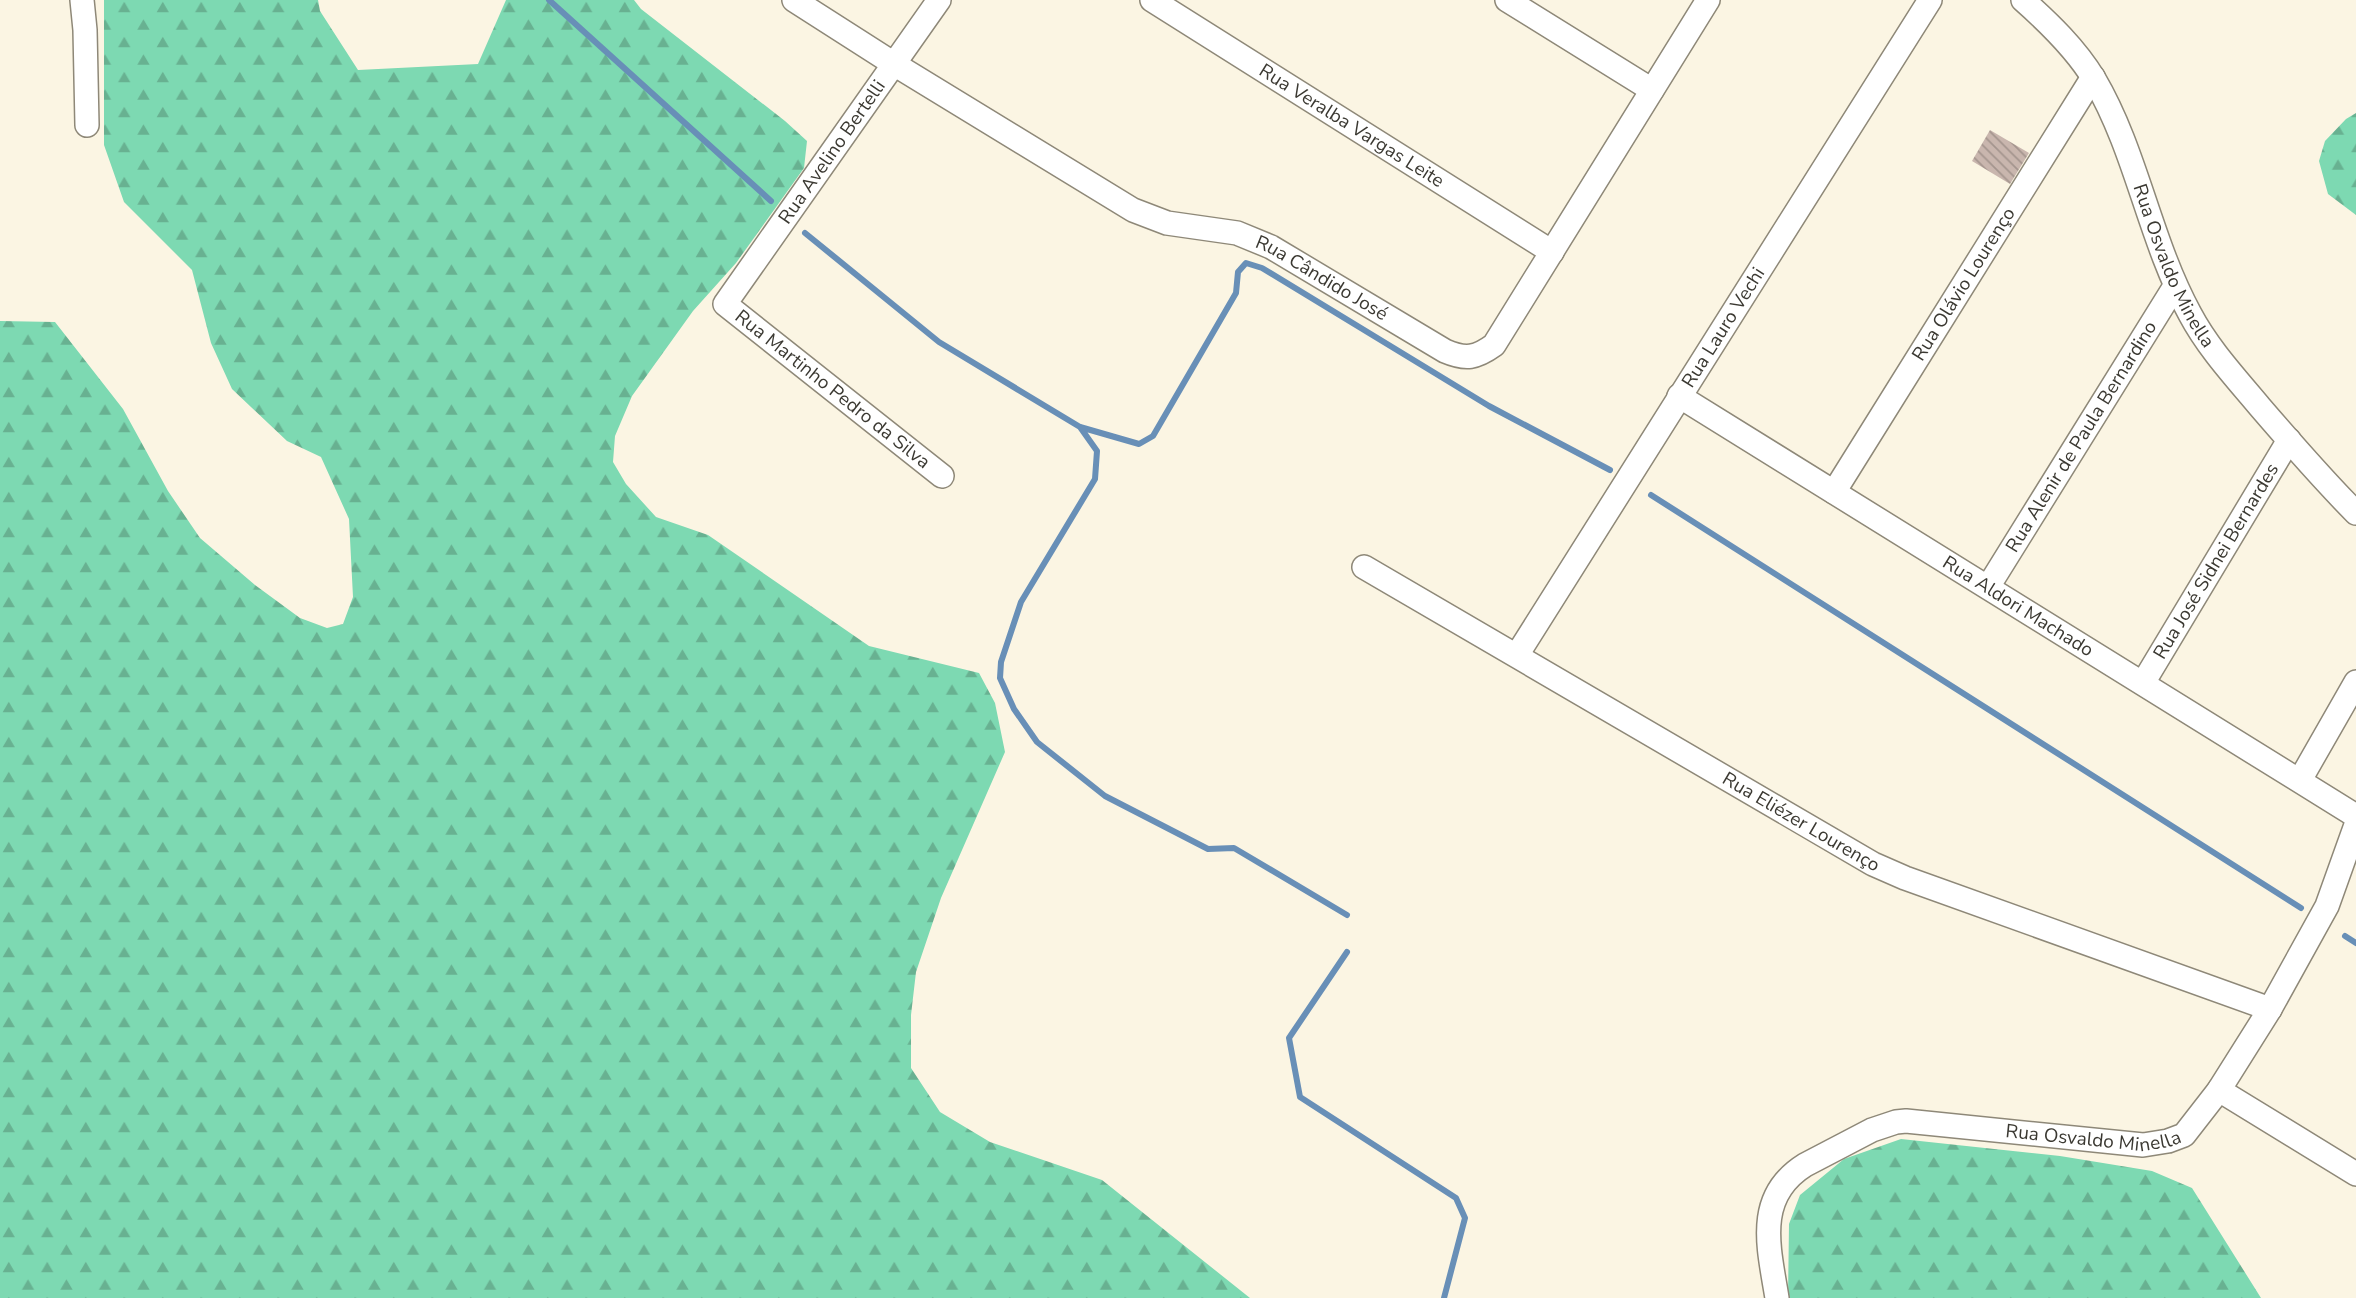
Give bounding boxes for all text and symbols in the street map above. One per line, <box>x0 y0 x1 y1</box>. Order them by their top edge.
street label: Rua Veralba Vargas Leite <box>1254 58 1449 194</box>
street label: Rua Avelino Bertelli <box>773 75 891 229</box>
street label: Rua Osvaldo Minella <box>2127 181 2221 353</box>
street label: Rua Olávio Lourenço <box>1906 202 2021 366</box>
street label: Rua Cândido José <box>1252 229 1393 327</box>
street label: Rua Lauro Vechi <box>1676 262 1771 393</box>
street label: Rua Martinho Pedro da Silva <box>730 304 936 475</box>
street label: Rua Alenir de Paula Bernardino <box>2000 316 2163 557</box>
street label: Rua José Sidnei Bernardes <box>2147 458 2285 664</box>
street label: Rua Aldori Machado <box>1938 550 2098 663</box>
street label: Rua Eliézer Lourenço <box>1718 766 1884 878</box>
street label: Rua Osvaldo Minella <box>2004 1118 2185 1158</box>

